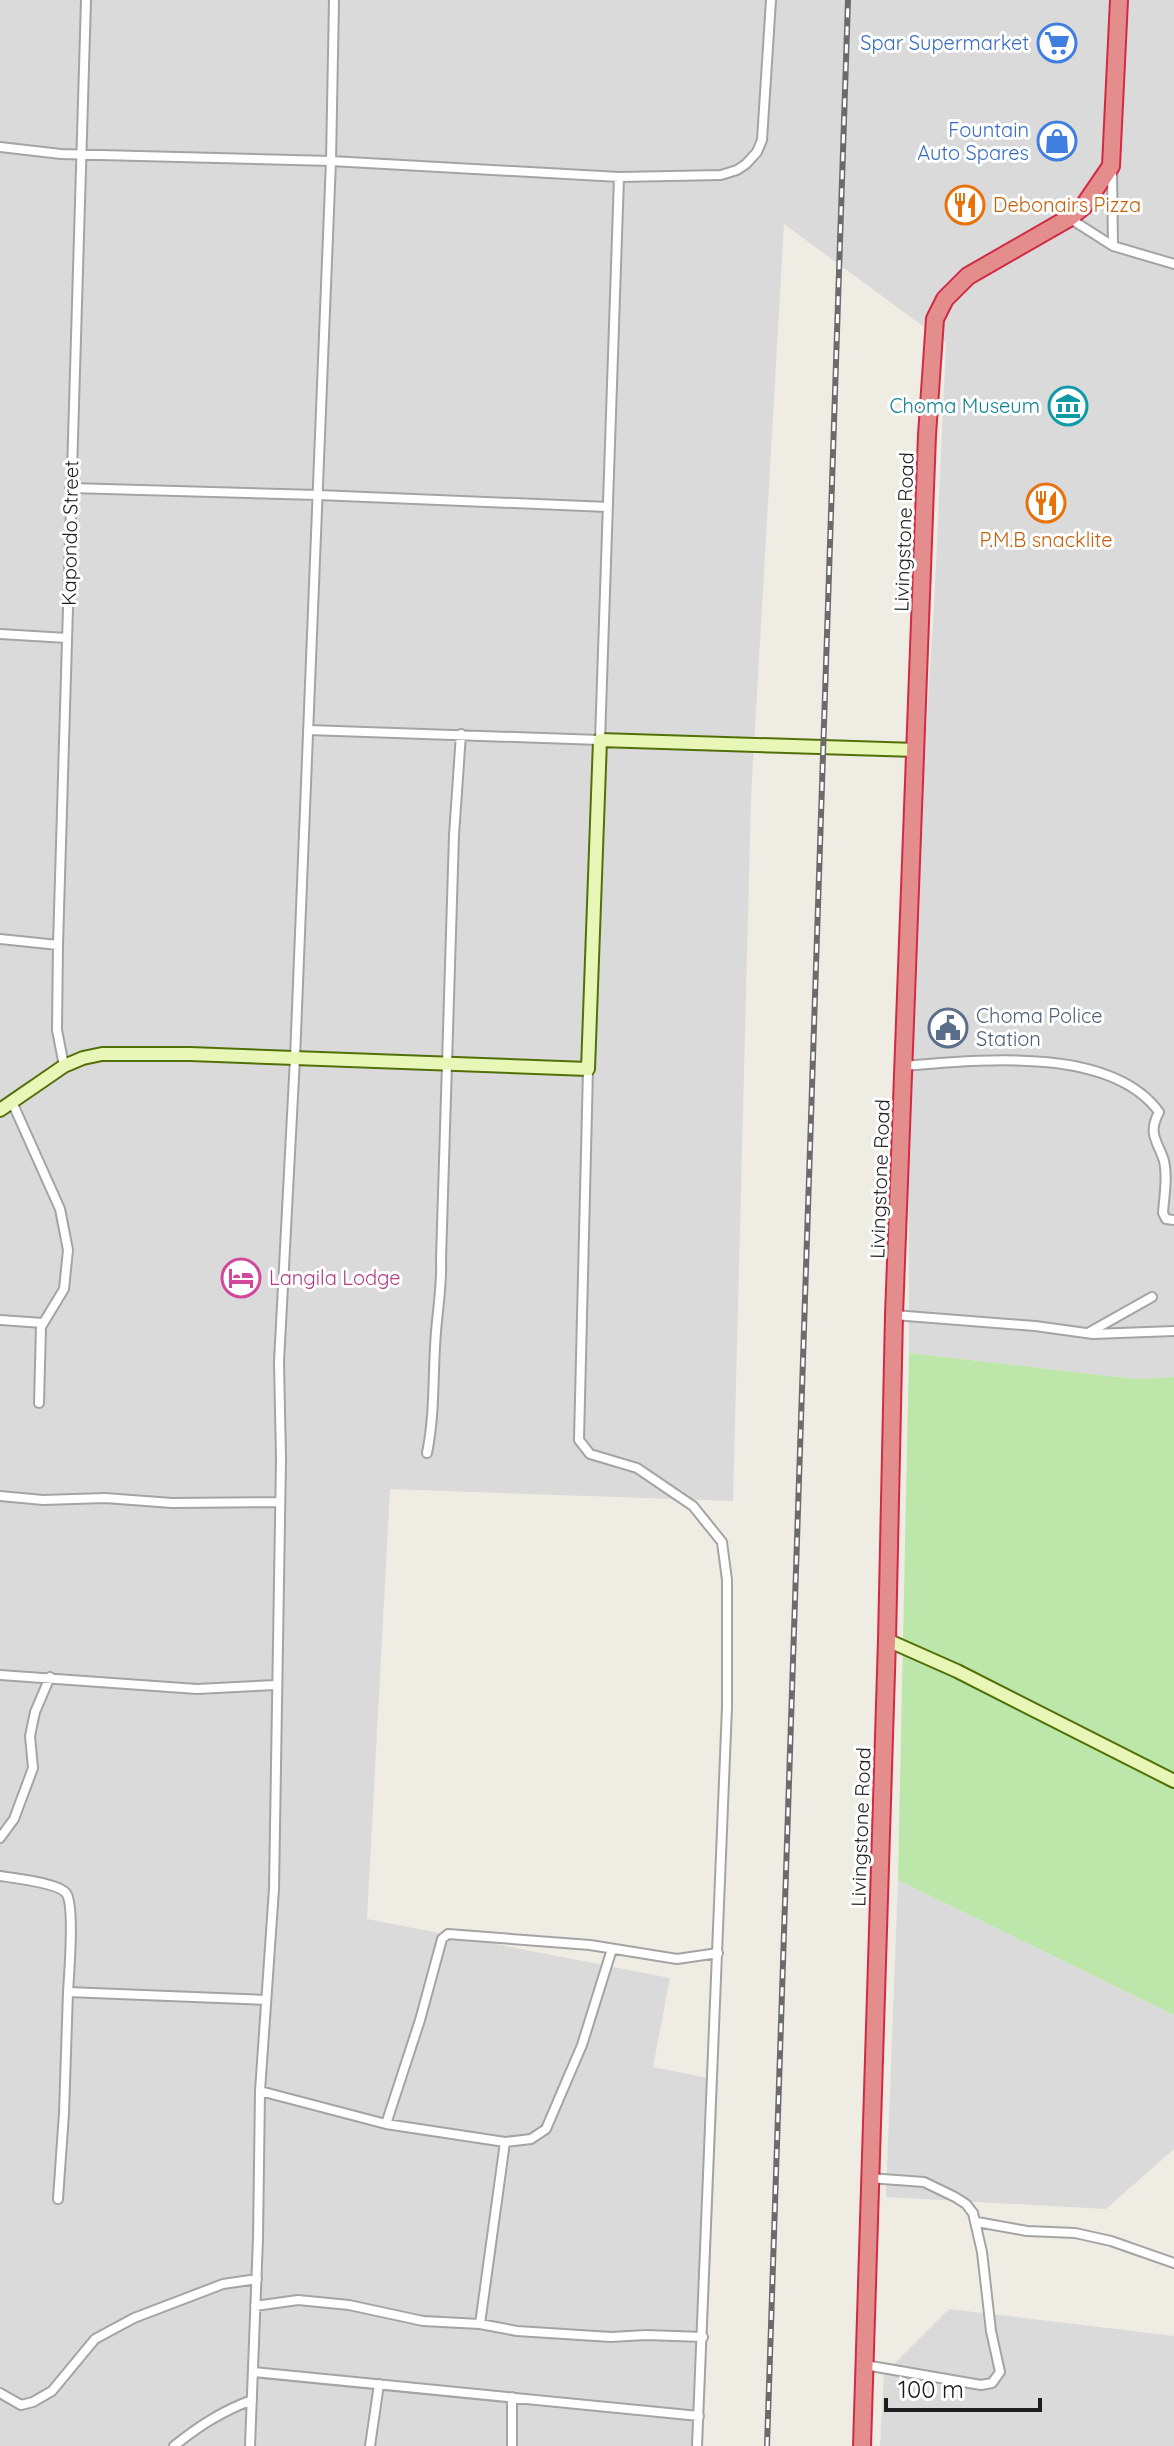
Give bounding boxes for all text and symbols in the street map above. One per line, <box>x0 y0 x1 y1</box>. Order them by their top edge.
supermarket icon: Spar Supermarket <box>1036 22 1078 64</box>
place label: Spar Supermarket <box>860 30 1029 55</box>
place label: Fountain Auto Spares <box>917 117 1029 165</box>
shop icon: Fountain Auto Spares <box>1036 120 1078 162</box>
restaurant icon: Debonairs Pizza <box>944 184 986 226</box>
place label: Debonairs Pizza <box>993 192 1141 217</box>
museum icon: Choma Museum <box>1047 385 1089 427</box>
place label: Choma Museum <box>889 393 1040 418</box>
street label: Livingstone Road <box>888 452 919 612</box>
street label: Kapondo Street <box>56 460 83 606</box>
restaurant icon: P.M.B snacklite <box>1025 482 1067 524</box>
place label: P.M.B snacklite <box>979 527 1113 552</box>
place label: Choma Police Station <box>976 1003 1103 1051</box>
public building icon: Choma Police Station <box>927 1007 969 1049</box>
street label: Livingstone Road <box>864 1099 895 1259</box>
hotel icon: Langila Lodge <box>220 1257 262 1299</box>
place label: Langila Lodge <box>269 1265 400 1290</box>
street label: Livingstone Road <box>845 1747 876 1907</box>
scale bar <box>886 2362 1040 2412</box>
text: 100 m <box>898 2374 964 2404</box>

